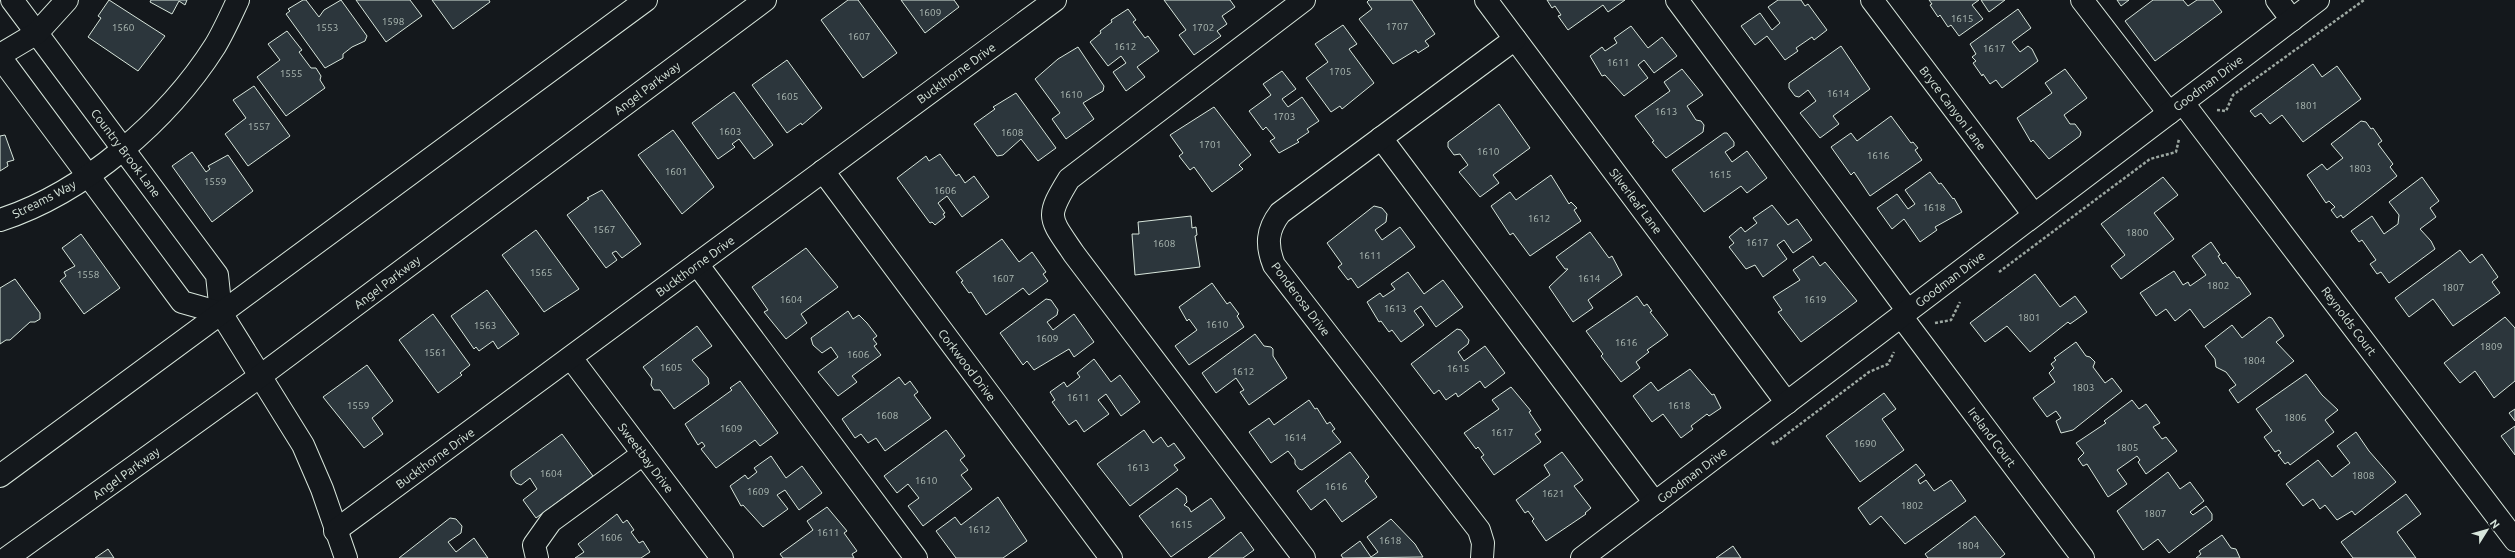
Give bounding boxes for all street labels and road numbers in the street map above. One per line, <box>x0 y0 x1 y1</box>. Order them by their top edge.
street label: Buckthorne Drive <box>914 40 998 106</box>
street label: Goodman Drive <box>2171 53 2245 113</box>
street label: Angel Parkway <box>611 59 683 117</box>
street label: Bryce Canyon Lane <box>1917 64 1989 152</box>
street label: Country Brook Lane <box>89 106 163 200</box>
street label: Silverleaf Lane <box>1607 166 1665 236</box>
street label: Streams Way <box>10 177 78 221</box>
street label: Buckthorne Drive <box>653 233 737 299</box>
street label: Goodman Drive <box>1913 249 1987 309</box>
street label: Angel Parkway <box>351 253 423 311</box>
street label: Ponderosa Drive <box>1269 260 1333 338</box>
street label: Reynolds Court <box>2319 284 2379 358</box>
street label: Corkwood Drive <box>936 327 998 403</box>
street label: Ireland Court <box>1966 405 2019 469</box>
street label: Sweetbay Drive <box>616 421 676 495</box>
street label: Buckthorne Drive <box>393 425 477 491</box>
street label: Angel Parkway <box>90 444 162 502</box>
street label: Goodman Drive <box>1655 445 1729 505</box>

